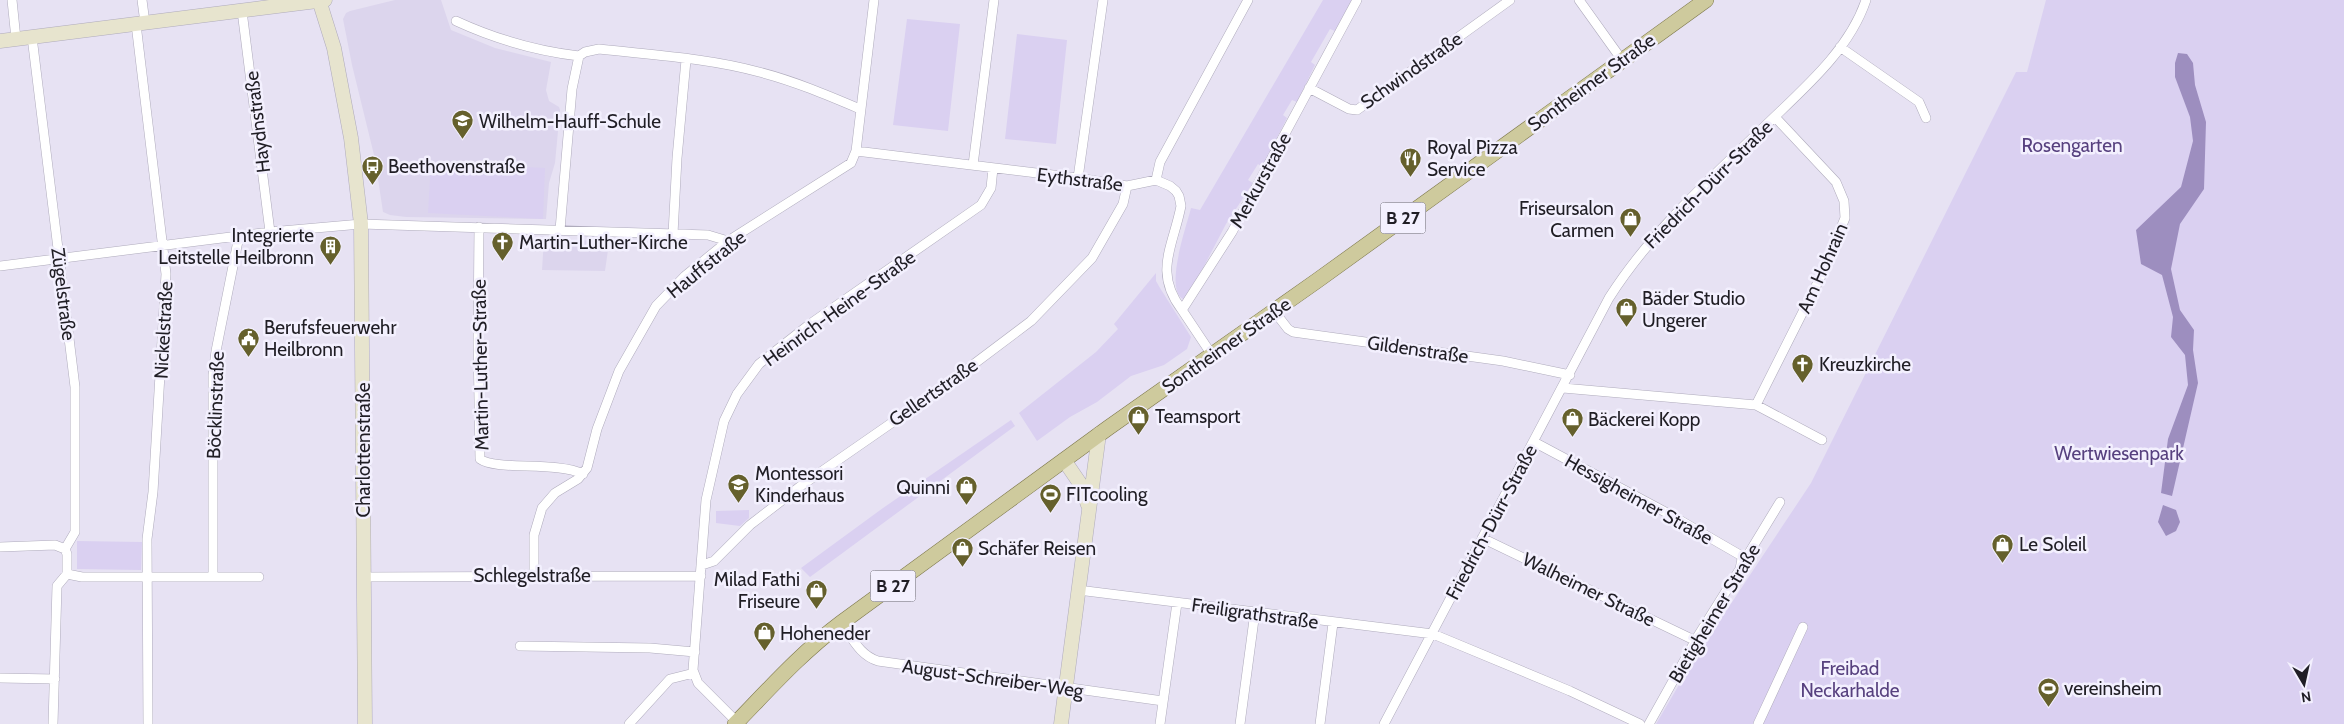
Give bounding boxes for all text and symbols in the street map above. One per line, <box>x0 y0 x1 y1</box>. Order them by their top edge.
street label: Schwindstraße <box>1356 27 1467 114</box>
street label: Sontheimer Straße <box>1523 28 1660 136</box>
street label: Haydnstraße <box>240 69 275 174</box>
school or university icon: Wilhelm-Hauff-Schule <box>451 109 475 140</box>
place label: Wilhelm-Hauff-Schule <box>479 110 661 133</box>
street label: Friedrich-Dürr-Straße <box>1639 115 1778 253</box>
street label: Merkurstraße <box>1225 128 1296 232</box>
park label: Rosengarten <box>2021 134 2123 157</box>
place label: Royal Pizza Service <box>1427 136 1518 181</box>
restaurant icon: Royal Pizza Service <box>1399 146 1423 177</box>
bus stop icon: Beethovenstraße <box>360 154 384 185</box>
place label: Beethovenstraße <box>388 155 525 178</box>
street label: Eythstraße <box>1036 163 1124 196</box>
place label: Friseursalon Carmen <box>1519 197 1614 242</box>
road number: B 27 <box>1380 202 1426 234</box>
shop icon: Friseursalon Carmen <box>1618 207 1642 238</box>
street label: Am Hohrain <box>1792 220 1853 317</box>
place label: Integrierte Leitstelle Heilbronn <box>158 224 314 269</box>
street label: Hauffstraße <box>662 225 751 303</box>
church icon: Martin-Luther-Kirche <box>491 230 515 261</box>
place label: Martin-Luther-Kirche <box>519 231 688 254</box>
building icon: Integrierte Leitstelle Heilbronn <box>318 234 342 265</box>
street label: Heinrich-Heine-Straße <box>759 245 920 371</box>
street label: Zügelstraße <box>46 246 81 342</box>
street label: Martin-Luther-Straße <box>468 279 493 451</box>
street label: Nickelstraße <box>149 280 178 380</box>
place label: Bäder Studio Ungerer <box>1642 287 1745 332</box>
street label: Sontheimer Straße <box>1157 292 1295 398</box>
shop icon: Bäder Studio Ungerer <box>1614 297 1638 328</box>
place label: Berufsfeuerwehr Heilbronn <box>264 316 396 361</box>
public building icon: Berufsfeuerwehr Heilbronn <box>236 326 260 357</box>
street label: Gildenstraße <box>1366 331 1470 368</box>
street label: Böcklinstraße <box>202 350 229 459</box>
church icon: Kreuzkirche <box>1791 352 1815 383</box>
street label: Gellertstraße <box>884 353 982 431</box>
place label: Kreuzkirche <box>1819 353 1911 376</box>
street label: Charlottenstraße <box>352 382 375 517</box>
shop icon: Teamsport <box>1127 404 1151 435</box>
place label: Teamsport <box>1155 405 1241 428</box>
shop icon: Bäckerei Kopp <box>1560 407 1584 438</box>
place label: Bäckerei Kopp <box>1588 408 1700 431</box>
street label: Friedrich-Dürr-Straße <box>1441 441 1542 604</box>
park label: Wertwiesenpark <box>2054 442 2184 465</box>
street label: Hessigheimer Straße <box>1561 449 1717 550</box>
place label: Montessori Kinderhaus <box>755 462 845 507</box>
school or university icon: Montessori Kinderhaus <box>727 472 751 503</box>
shop icon: Quinni <box>954 475 978 506</box>
place label: Quinni <box>896 476 950 499</box>
sports icon: FITcooling <box>1038 482 1062 513</box>
place label: FITcooling <box>1066 483 1148 506</box>
shop icon: Le Soleil <box>1991 532 2015 563</box>
place label: Le Soleil <box>2019 533 2087 556</box>
shop icon: Schäfer Reisen <box>950 536 974 567</box>
place label: Schäfer Reisen <box>978 537 1096 560</box>
street label: Bietigheimer Straße <box>1664 539 1765 687</box>
street label: Walheimer Straße <box>1519 547 1659 632</box>
street label: Schlegelstraße <box>473 564 591 587</box>
place label: Milad Fathi Friseure <box>714 568 800 613</box>
road number: B 27 <box>870 570 916 602</box>
shop icon: Milad Fathi Friseure <box>804 578 828 609</box>
street label: Freiligrathstraße <box>1190 593 1320 634</box>
shop icon: Hoheneder <box>752 621 776 652</box>
place label: Hoheneder <box>780 622 870 645</box>
street label: August-Schreiber-Weg <box>901 654 1085 703</box>
park label: Freibad Neckarhalde <box>1800 657 1900 702</box>
north arrow <box>2279 659 2329 709</box>
sports icon: vereinsheim <box>2036 676 2060 707</box>
place label: vereinsheim <box>2064 677 2162 700</box>
text: N <box>2300 687 2312 707</box>

